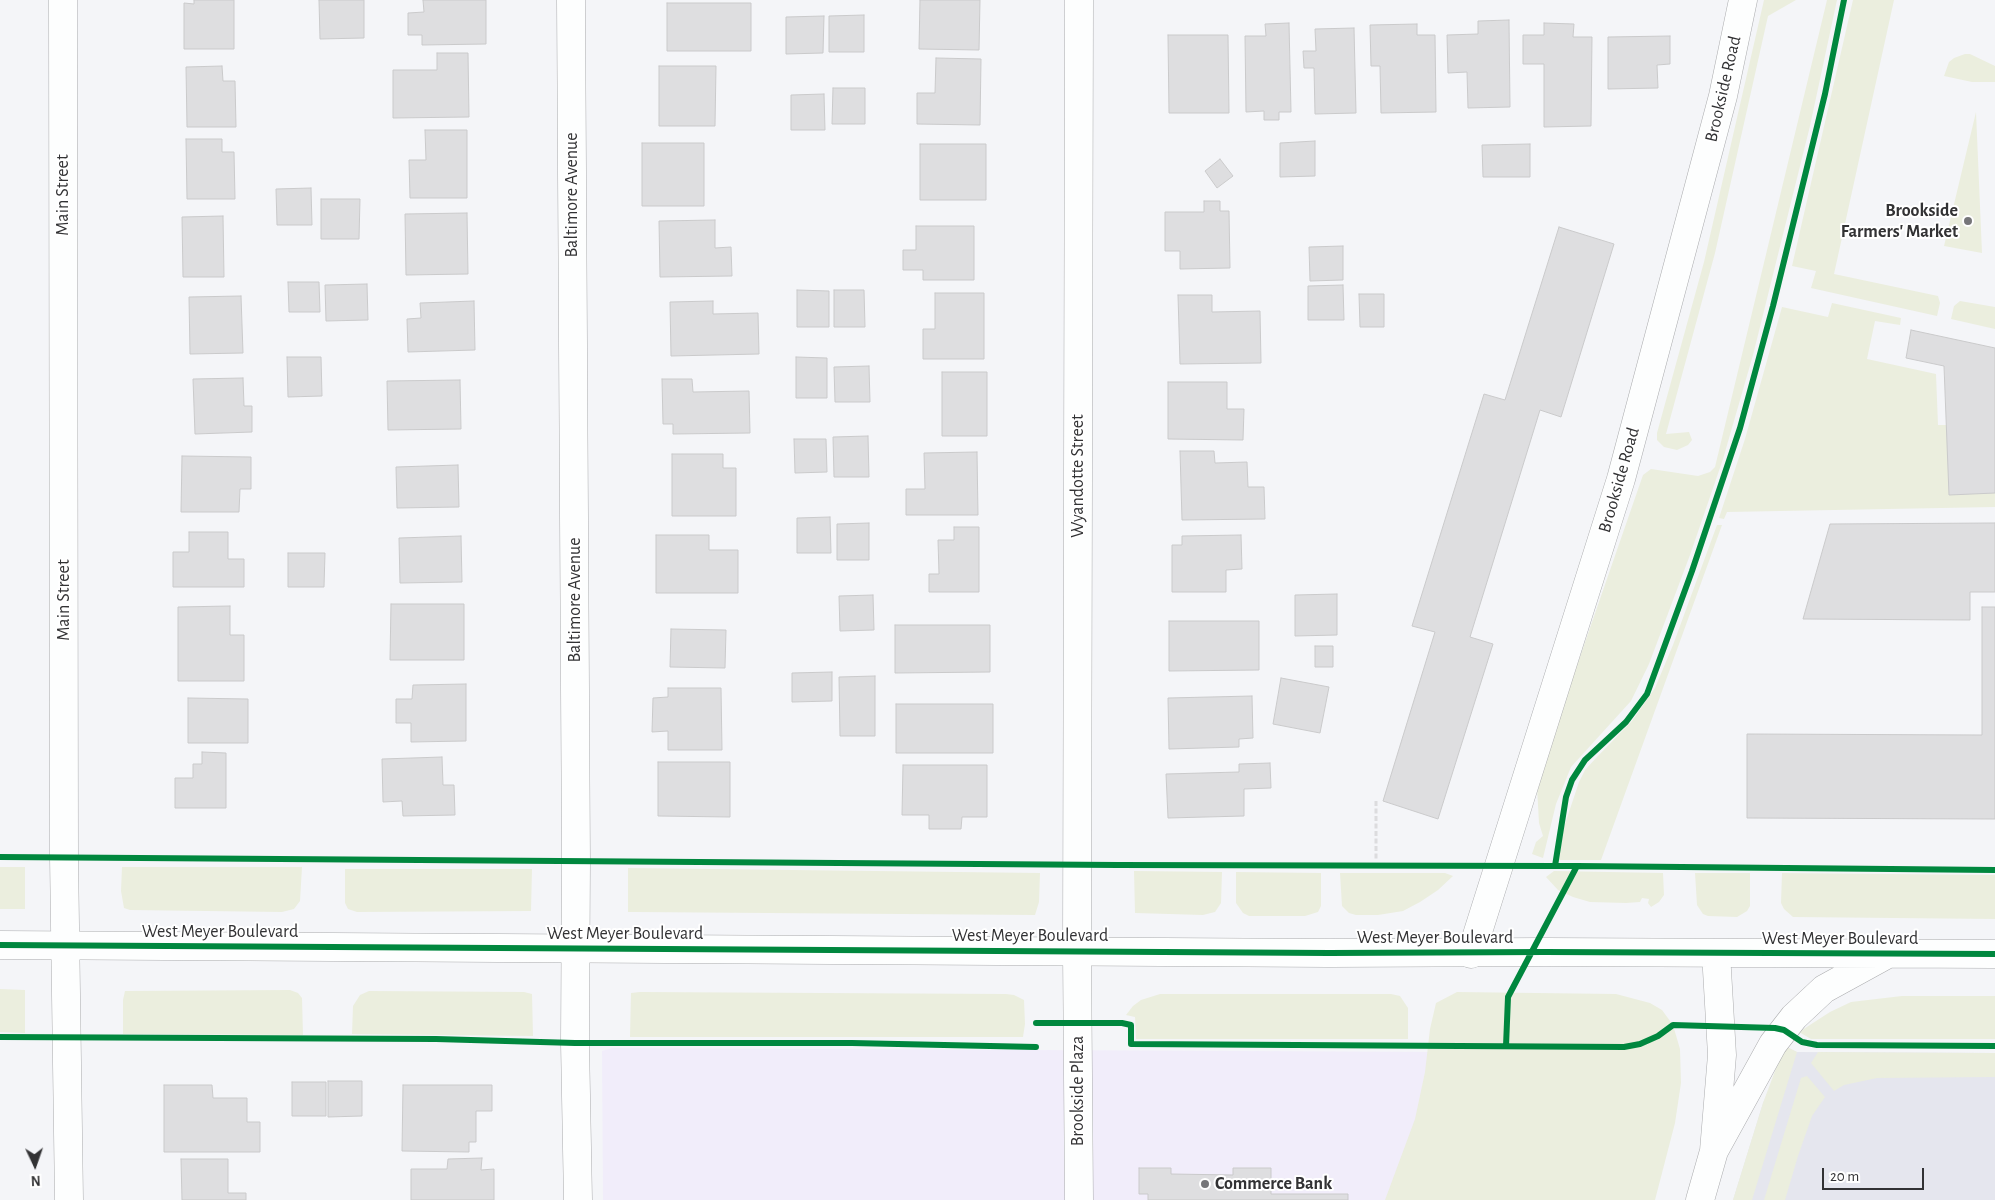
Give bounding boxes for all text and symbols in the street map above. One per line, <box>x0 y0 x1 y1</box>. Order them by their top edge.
street label: Brookside Road <box>1700 34 1746 144</box>
street label: Baltimore Avenue <box>561 132 583 258</box>
street label: Main Street <box>52 154 74 236</box>
place label: Brookside Farmers' Market <box>1841 200 1958 242</box>
marker: Brookside Farmers' Market <box>1962 215 1974 227</box>
street label: Wyandotte Street <box>1067 414 1089 538</box>
street label: Brookside Road <box>1594 425 1644 535</box>
street label: Baltimore Avenue <box>564 537 586 663</box>
street label: Main Street <box>53 559 75 641</box>
street label: West Meyer Boulevard <box>142 921 298 943</box>
street label: West Meyer Boulevard <box>547 923 703 945</box>
street label: West Meyer Boulevard <box>952 925 1108 947</box>
street label: West Meyer Boulevard <box>1357 927 1513 949</box>
street label: West Meyer Boulevard <box>1762 928 1918 950</box>
street label: Brookside Plaza <box>1067 1036 1089 1146</box>
north arrow <box>10 1140 60 1190</box>
scale bar <box>1825 1158 1928 1190</box>
text: 20 m <box>1830 1169 1859 1184</box>
text: N <box>31 1173 41 1187</box>
place label: Commerce Bank <box>1215 1173 1332 1195</box>
marker: Commerce Bank <box>1199 1178 1211 1190</box>

